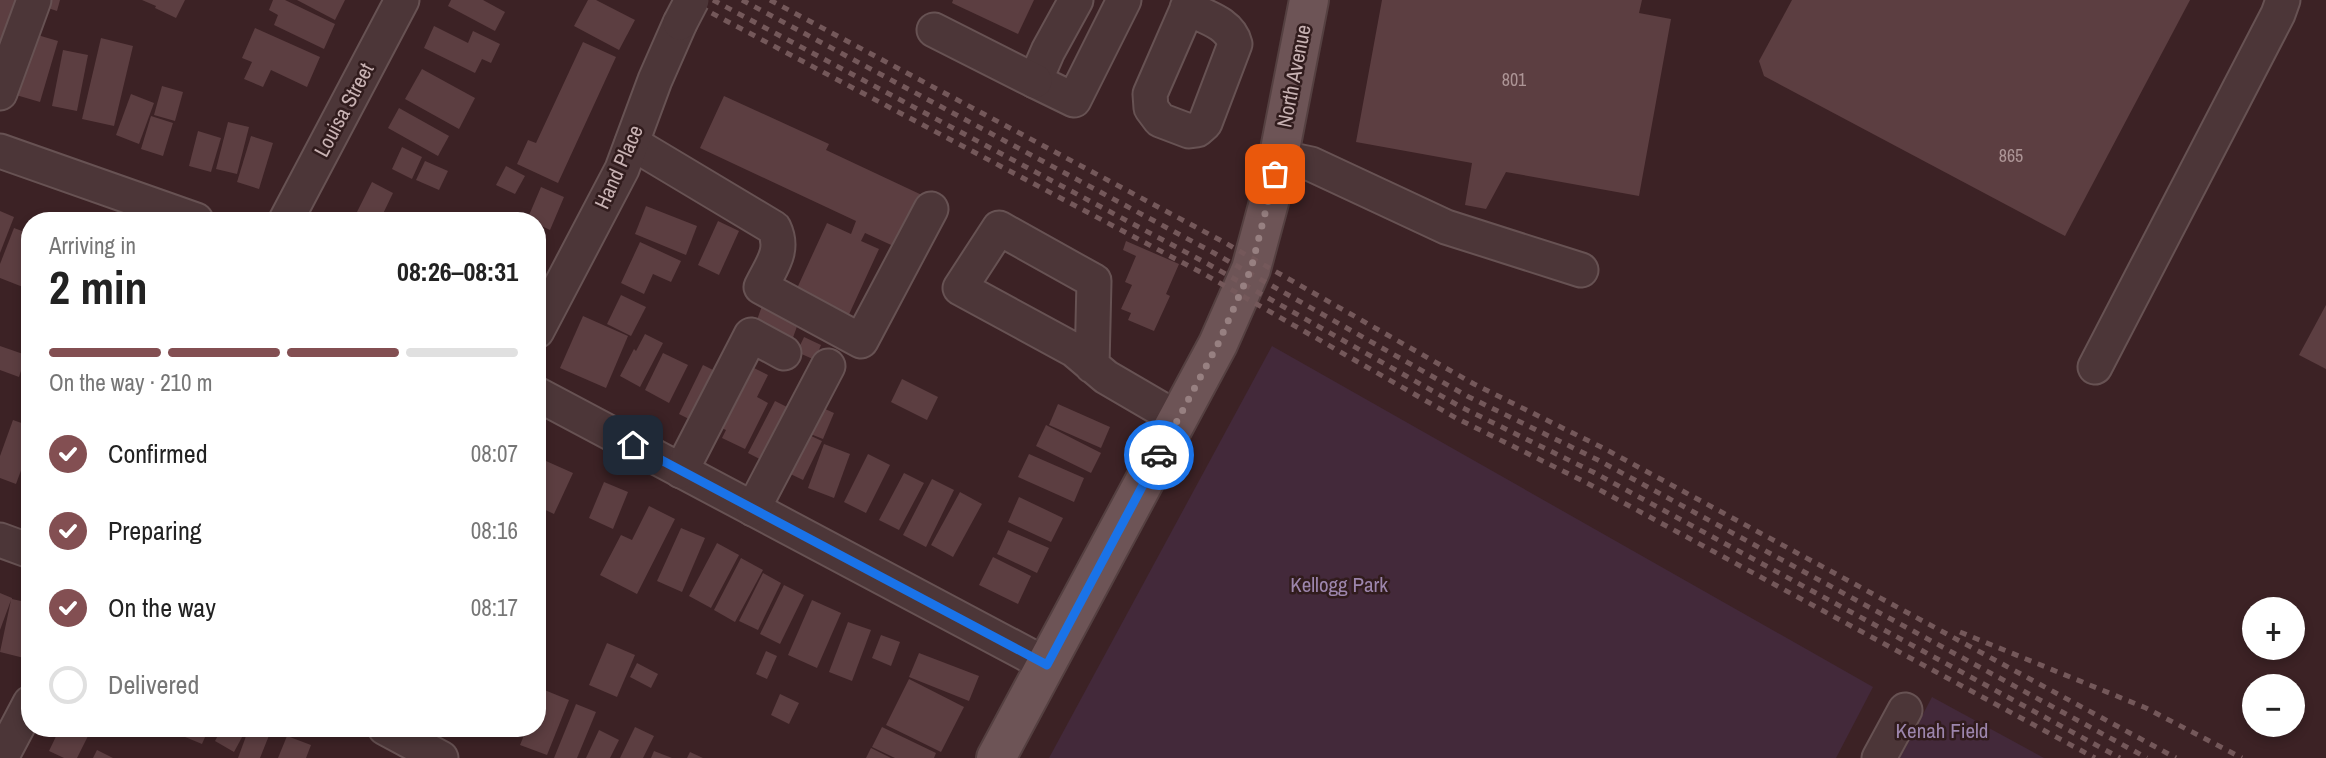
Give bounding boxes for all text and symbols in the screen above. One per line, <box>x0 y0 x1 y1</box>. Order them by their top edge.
street label: North Avenue <box>1269 22 1318 130</box>
street label: Louisa Street <box>307 58 381 162</box>
house number: 801 <box>1502 67 1527 92</box>
street label: Hand Place <box>587 120 650 213</box>
house number: 865 <box>1999 143 2023 168</box>
pin <box>1245 144 1305 204</box>
icon: bag <box>1256 155 1294 193</box>
text: Arriving in <box>49 230 136 261</box>
text: 08:26–08:31 <box>397 254 518 289</box>
text: 2 min <box>49 256 148 318</box>
text: On the way · 210 m <box>49 367 213 398</box>
pin <box>603 415 663 475</box>
courier <box>1124 420 1194 490</box>
icon: home <box>614 426 652 464</box>
icon: check <box>49 435 87 473</box>
text: Confirmed <box>108 436 208 471</box>
icon: car <box>1140 436 1178 474</box>
text: 08:07 <box>471 438 518 469</box>
icon: check <box>49 512 87 550</box>
text: Preparing <box>108 513 202 548</box>
text: 08:16 <box>471 515 518 546</box>
park label: Kellogg Park <box>1290 570 1388 599</box>
icon: check <box>49 589 87 627</box>
text: On the way <box>108 590 216 625</box>
text: 08:17 <box>471 592 518 623</box>
map controls <box>2242 597 2305 737</box>
button: + <box>2242 597 2305 660</box>
text: Delivered <box>108 667 199 702</box>
button: − <box>2242 674 2305 737</box>
park label: Kenah Field <box>1896 716 1988 745</box>

